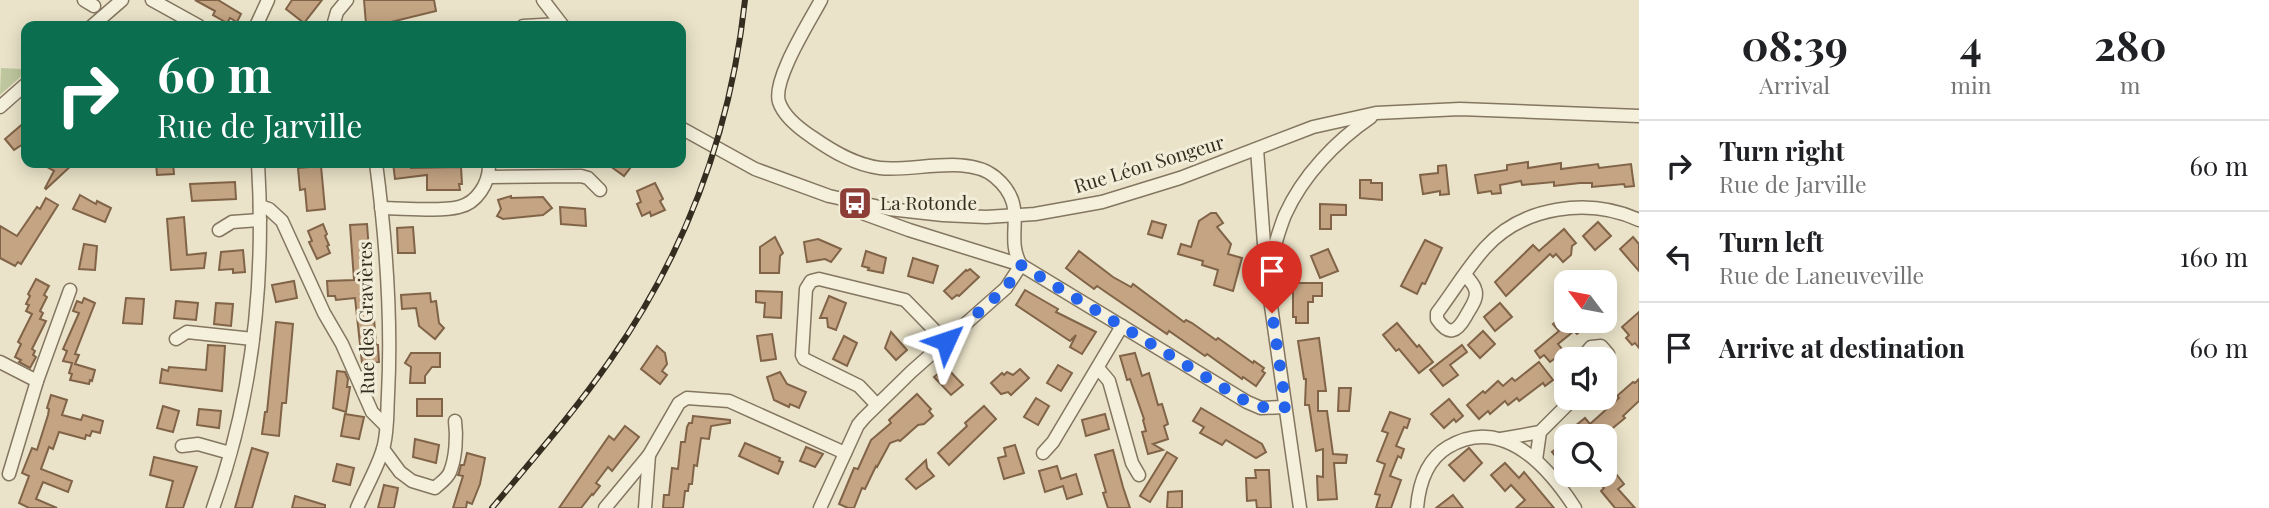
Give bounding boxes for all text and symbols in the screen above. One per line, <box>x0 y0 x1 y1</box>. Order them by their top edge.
text: 08:39 <box>1741 16 1848 72</box>
text: 4 <box>1960 16 1982 72</box>
text: 280 <box>2094 16 2167 72</box>
text: 60 m <box>157 40 272 105</box>
icon: right <box>42 49 133 140</box>
text: Arrival <box>1759 69 1830 100</box>
text: min <box>1951 69 1991 100</box>
text: m <box>2120 69 2140 100</box>
text: Rue de Jarville <box>157 103 362 146</box>
street label: Rue Léon Songeur <box>1070 128 1227 198</box>
text: Turn right <box>1719 133 1845 168</box>
icon: right <box>1660 147 1698 185</box>
text: 60 m <box>2189 148 2248 183</box>
text: Rue de Jarville <box>1719 168 1867 199</box>
bus stop icon: La Rotonde <box>836 184 874 222</box>
place label: La Rotonde <box>880 189 977 215</box>
text: Turn left <box>1719 224 1824 259</box>
icon: left <box>1660 238 1698 276</box>
text: 160 m <box>2180 239 2248 274</box>
street label: Rue des Gravières <box>351 241 379 395</box>
pin <box>1242 241 1302 313</box>
icon: arrive <box>1253 252 1291 290</box>
text: Rue de Laneuveville <box>1719 259 1924 290</box>
north arrow <box>1554 270 1617 332</box>
map controls <box>1554 270 1617 487</box>
position arrow <box>909 304 983 378</box>
icon: arrive <box>1660 329 1698 367</box>
text: Arrive at destination <box>1719 330 1965 365</box>
text: 60 m <box>2189 330 2248 365</box>
button: sound <box>1554 347 1617 410</box>
button: search <box>1554 424 1617 487</box>

